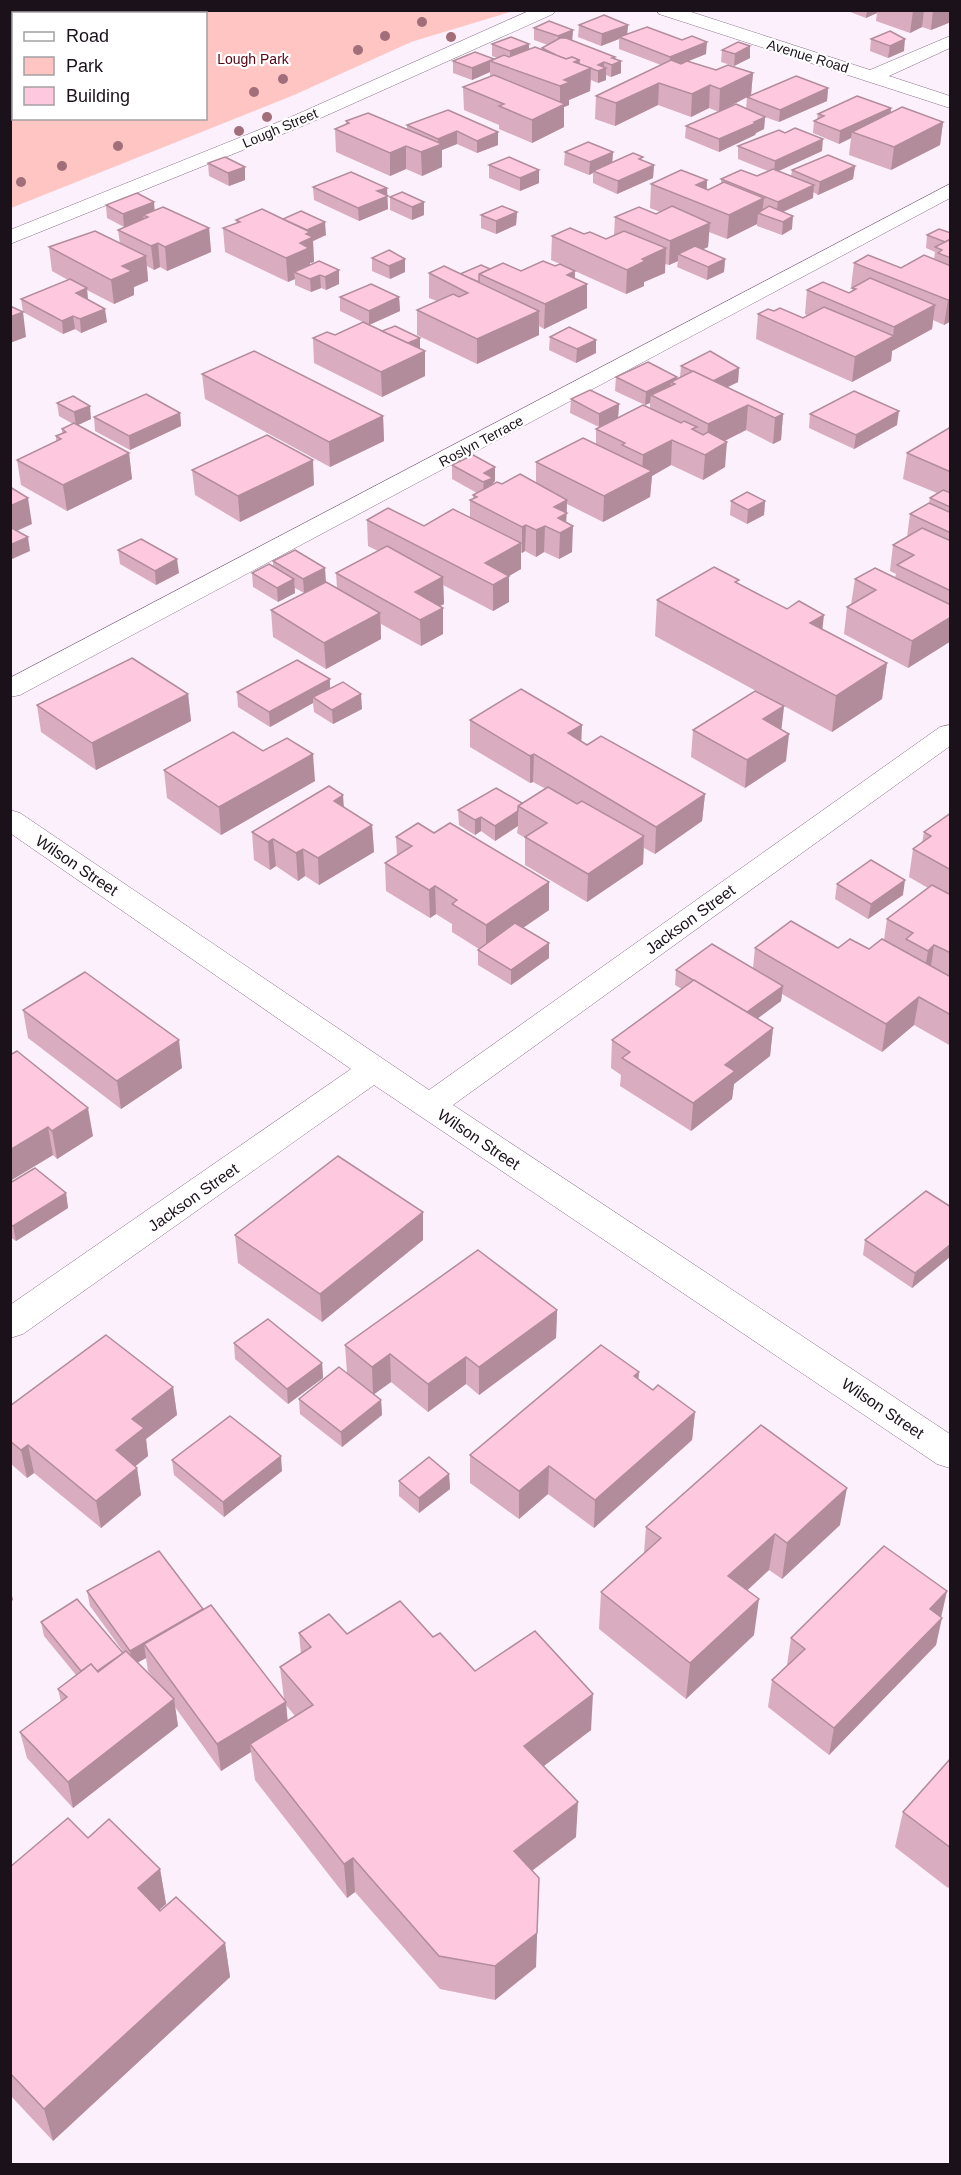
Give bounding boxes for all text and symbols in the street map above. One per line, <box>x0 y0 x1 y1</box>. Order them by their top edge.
legend <box>12 12 207 120</box>
text: Road <box>66 26 109 46</box>
street label: Avenue Road <box>765 36 851 76</box>
park label: Lough Park <box>217 51 290 67</box>
text: Park <box>66 56 104 76</box>
text: Building <box>66 86 130 106</box>
street label: Lough Street <box>240 105 320 151</box>
street label: Roslyn Terrace <box>436 412 526 470</box>
street label: Wilson Street <box>33 832 121 899</box>
street label: Jackson Street <box>642 881 739 957</box>
street label: Wilson Street <box>435 1106 523 1173</box>
street label: Jackson Street <box>145 1160 242 1235</box>
street label: Wilson Street <box>839 1375 927 1442</box>

